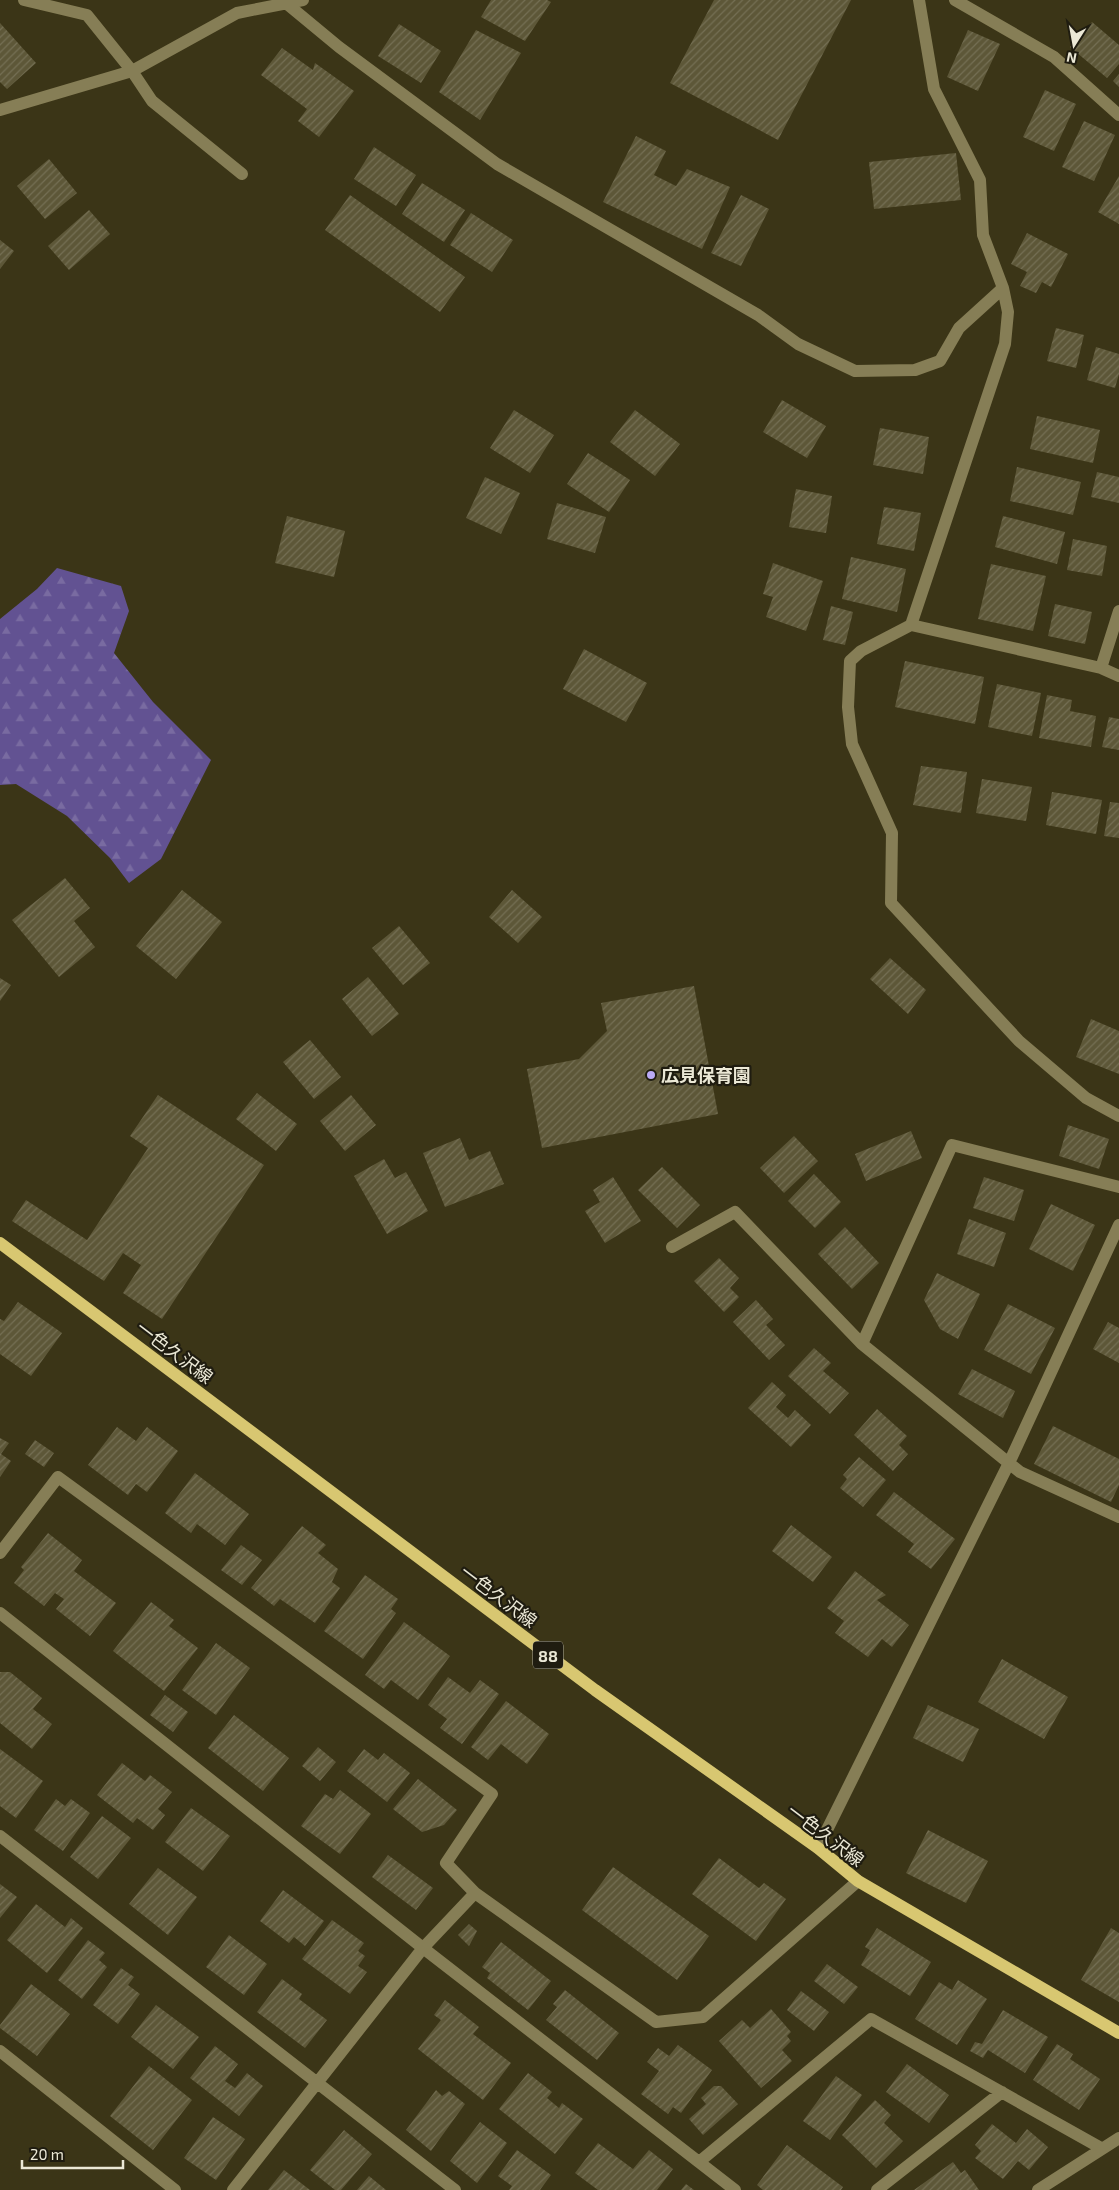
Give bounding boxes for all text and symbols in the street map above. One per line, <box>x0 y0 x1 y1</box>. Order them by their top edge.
north arrow <box>1049 20 1099 70</box>
text: N <box>1065 49 1078 68</box>
place label: 広見保育園 <box>661 1064 751 1086</box>
marker: 広見保育園 <box>645 1069 657 1081</box>
street label: 一色久沢線 <box>132 1316 218 1388</box>
street label: 一色久沢線 <box>456 1560 542 1632</box>
road number: 88 <box>533 1642 563 1668</box>
street label: 一色久沢線 <box>783 1799 869 1871</box>
scale bar <box>22 2138 124 2170</box>
text: 20 m <box>30 2145 64 2163</box>

